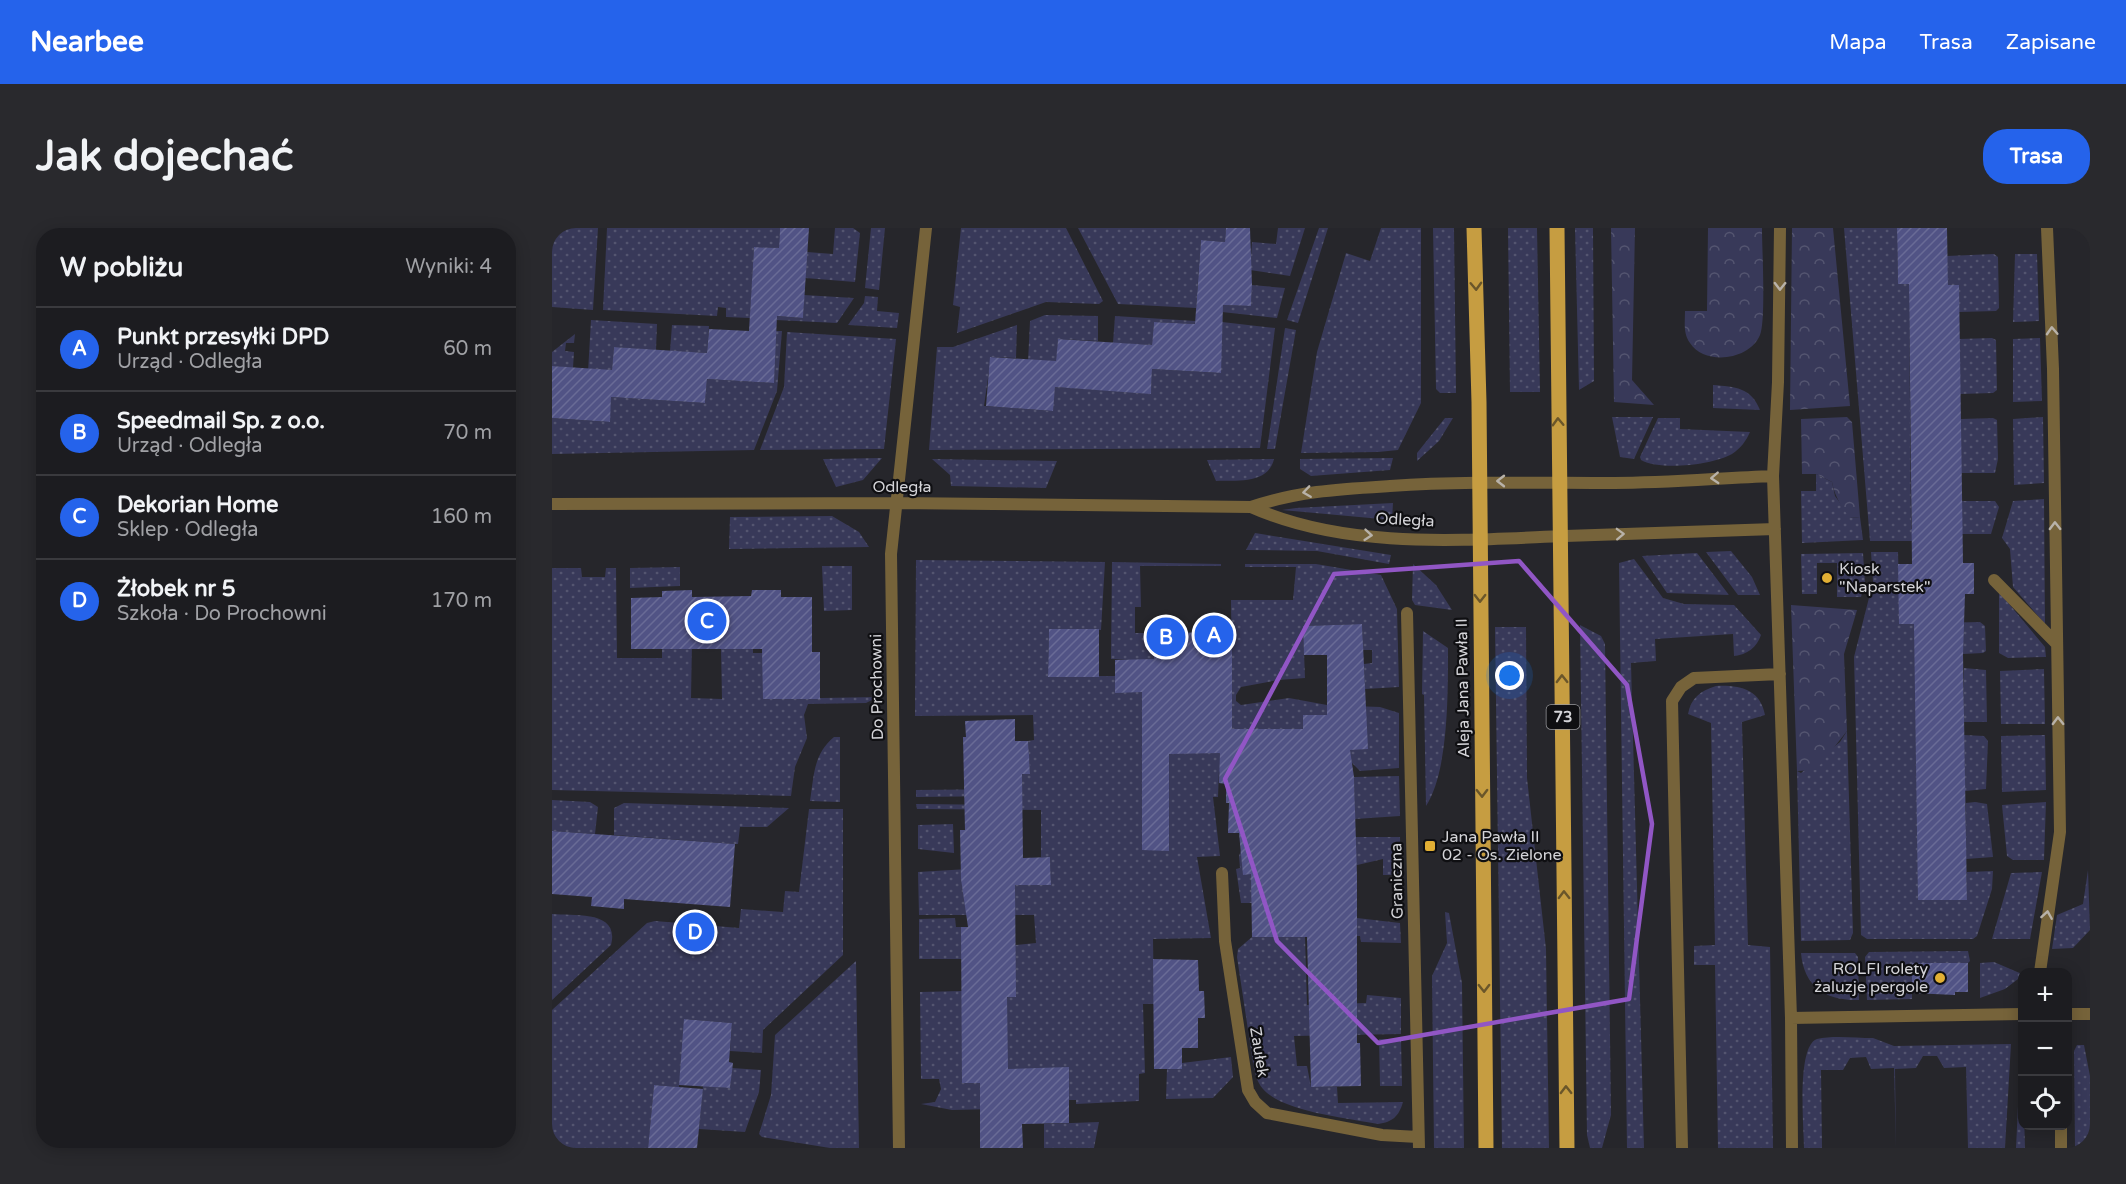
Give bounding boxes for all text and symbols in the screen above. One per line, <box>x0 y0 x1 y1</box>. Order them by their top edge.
text: Nearbee <box>30 25 144 59</box>
text: Mapa <box>1829 30 1886 55</box>
text: Trasa <box>1919 30 1973 55</box>
text: Zapisane <box>2006 30 2096 55</box>
button: Trasa <box>1983 129 2090 184</box>
text: Jak dojechać <box>36 131 293 182</box>
text: W pobliżu <box>60 252 183 283</box>
text: Wyniki: 4 <box>405 255 492 279</box>
one-way arrow <box>1469 282 1482 291</box>
one-way arrow <box>1774 282 1786 291</box>
text: Punkt przesyłki DPD <box>117 324 329 350</box>
one-way arrow <box>2045 326 2058 335</box>
text: A <box>72 337 87 361</box>
text: 60 m <box>443 337 492 361</box>
text: Urząd · Odległa <box>117 350 263 374</box>
text: Speedmail Sp. z o.o. <box>117 408 325 434</box>
one-way arrow <box>1552 418 1564 427</box>
text: B <box>73 421 86 445</box>
text: 70 m <box>443 421 492 445</box>
text: Urząd · Odległa <box>117 434 263 458</box>
one-way arrow <box>1710 472 1719 485</box>
one-way arrow <box>1497 475 1506 487</box>
street label: Odległa <box>872 477 932 497</box>
one-way arrow <box>1302 486 1311 498</box>
text: Dekorian Home <box>117 492 278 518</box>
text: C <box>73 505 86 529</box>
text: 160 m <box>431 505 492 529</box>
street label: Odległa <box>1375 508 1435 532</box>
text: Sklep · Odległa <box>117 518 258 542</box>
one-way arrow <box>2049 521 2062 530</box>
one-way arrow <box>1364 528 1373 541</box>
one-way arrow <box>1615 528 1624 541</box>
place label: Kiosk "Naparstek" <box>1839 559 1931 597</box>
marker: Kiosk "Naparstek" <box>1820 571 1834 585</box>
text: Żłobek nr 5 <box>117 576 236 602</box>
text: D <box>72 589 87 613</box>
text: 170 m <box>431 589 492 613</box>
one-way arrow <box>1474 594 1486 603</box>
pin: C <box>688 598 726 644</box>
text: Szkoła · Do Prochowni <box>117 602 327 626</box>
pin: A <box>1194 612 1234 658</box>
pin: B <box>1146 614 1186 660</box>
street label: Aleja Jana Pawła II <box>1452 618 1474 758</box>
street label: Do Prochowni <box>866 634 888 740</box>
your location <box>1495 661 1524 690</box>
one-way arrow <box>1556 674 1568 683</box>
road number: 73 <box>1546 705 1580 729</box>
one-way arrow <box>2052 716 2064 725</box>
one-way arrow <box>1476 789 1488 798</box>
place label: Jana Pawła II 02 - Os. Zielone <box>1442 827 1562 865</box>
marker: Jana Pawła II 02 - Os. Zielone <box>1423 839 1437 853</box>
street label: Graniczna <box>1386 843 1408 919</box>
one-way arrow <box>1558 890 1570 899</box>
pin: D <box>676 910 714 954</box>
one-way arrow <box>2041 910 2053 919</box>
place label: ROLFI rolety żaluzje pergole <box>1814 959 1928 997</box>
map controls <box>2018 968 2072 1130</box>
button: + <box>2018 968 2072 1022</box>
marker: ROLFI rolety żaluzje pergole <box>1933 971 1947 985</box>
one-way arrow <box>1478 984 1490 993</box>
button: − <box>2018 1022 2072 1076</box>
street label: Zaułek <box>1245 1025 1273 1079</box>
button: locate <box>2018 1076 2072 1130</box>
one-way arrow <box>1560 1085 1572 1094</box>

